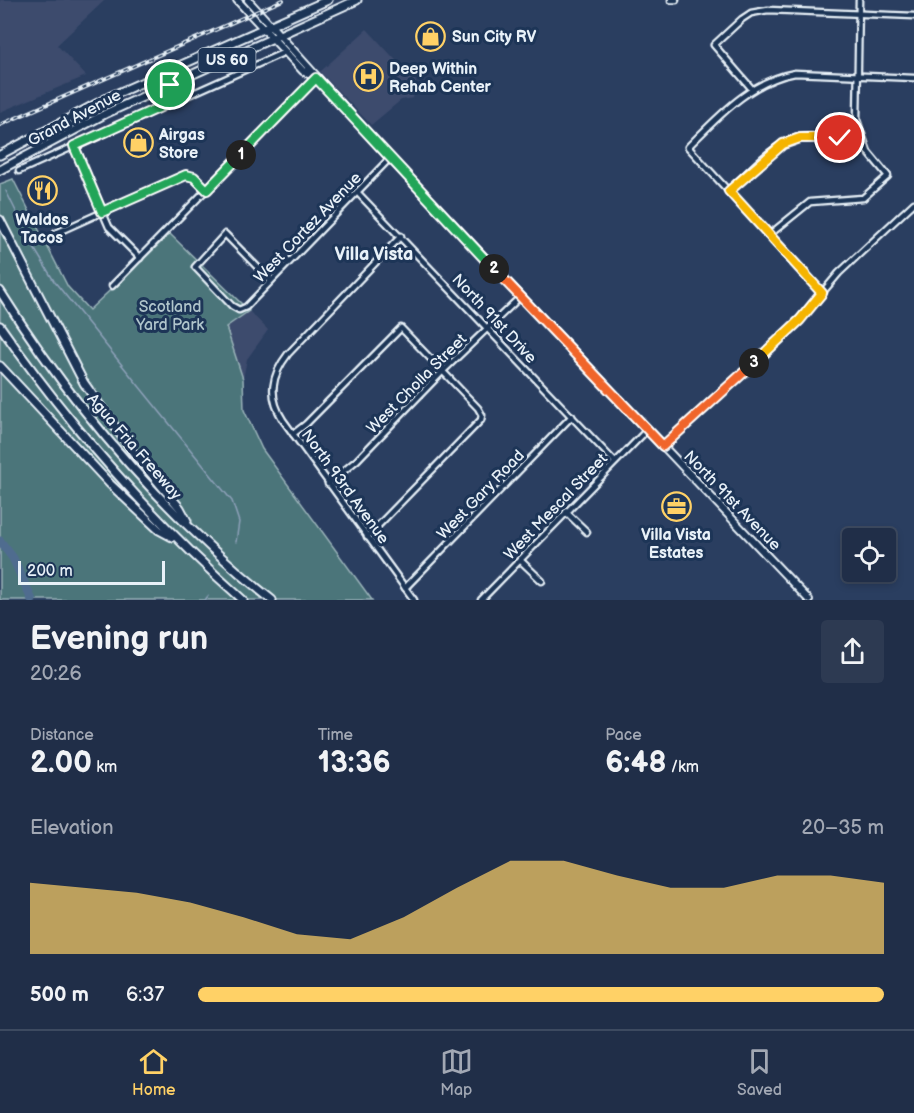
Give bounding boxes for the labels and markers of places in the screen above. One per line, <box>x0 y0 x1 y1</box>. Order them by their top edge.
shop icon: Sun City RV <box>415 20 447 52</box>
place label: Sun City RV <box>452 28 536 47</box>
pin <box>144 59 195 110</box>
place label: Deep Within Rehab Center <box>389 60 492 97</box>
hospital icon: Deep Within Rehab Center <box>352 61 384 93</box>
pin <box>814 112 865 163</box>
place label: Airgas Store <box>158 126 205 163</box>
shop icon: Airgas Store <box>122 127 154 159</box>
pin: 1 <box>226 140 256 170</box>
restaurant icon: Waldos Tacos <box>26 175 58 207</box>
place label: Waldos Tacos <box>15 211 69 248</box>
pin: 2 <box>479 254 509 284</box>
pin: 3 <box>739 348 769 378</box>
office icon: Villa Vista Estates <box>660 490 692 522</box>
place label: Villa Vista Estates <box>641 526 711 563</box>

